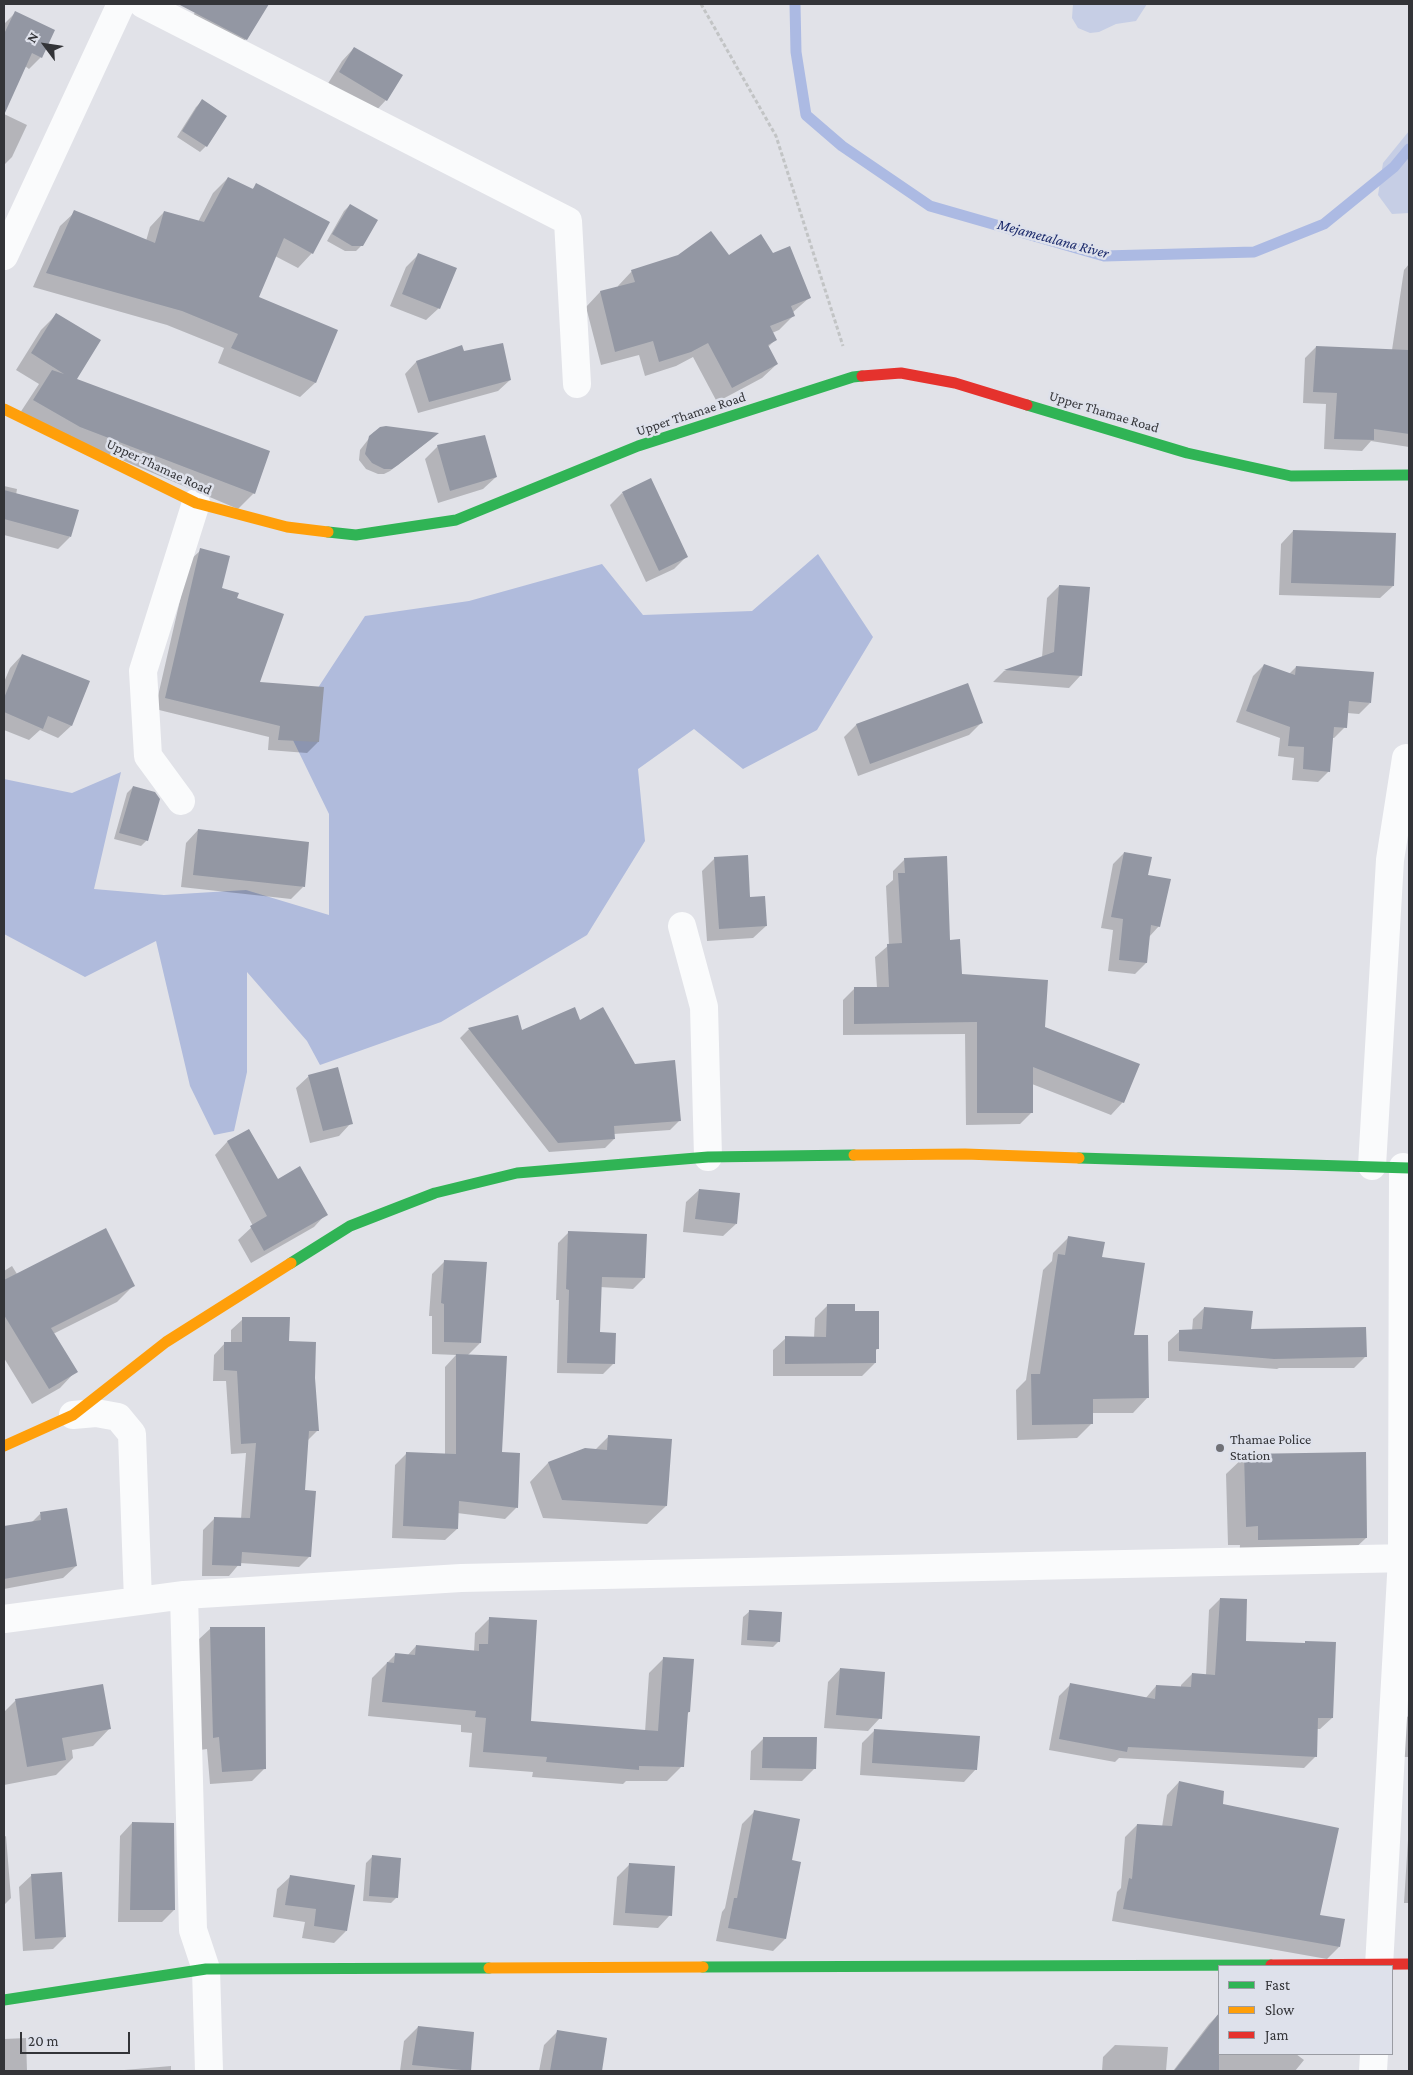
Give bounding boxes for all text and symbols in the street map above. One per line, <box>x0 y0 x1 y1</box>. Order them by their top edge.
north arrow <box>20 20 70 70</box>
text: N <box>23 29 41 45</box>
water label: Mejametalana River <box>995 215 1111 263</box>
street label: Upper Thamae Road <box>1047 387 1161 437</box>
street label: Upper Thamae Road <box>634 388 748 440</box>
street label: Upper Thamae Road <box>104 435 214 499</box>
place label: Thamae Police Station <box>1230 1432 1311 1464</box>
marker: Thamae Police Station <box>1214 1442 1226 1454</box>
legend <box>1218 1965 1393 2055</box>
text: Fast <box>1265 1977 1290 1993</box>
text: Slow <box>1265 2002 1294 2018</box>
scale bar <box>22 2022 132 2054</box>
text: Jam <box>1265 2027 1288 2043</box>
text: 20 m <box>28 2033 59 2049</box>

